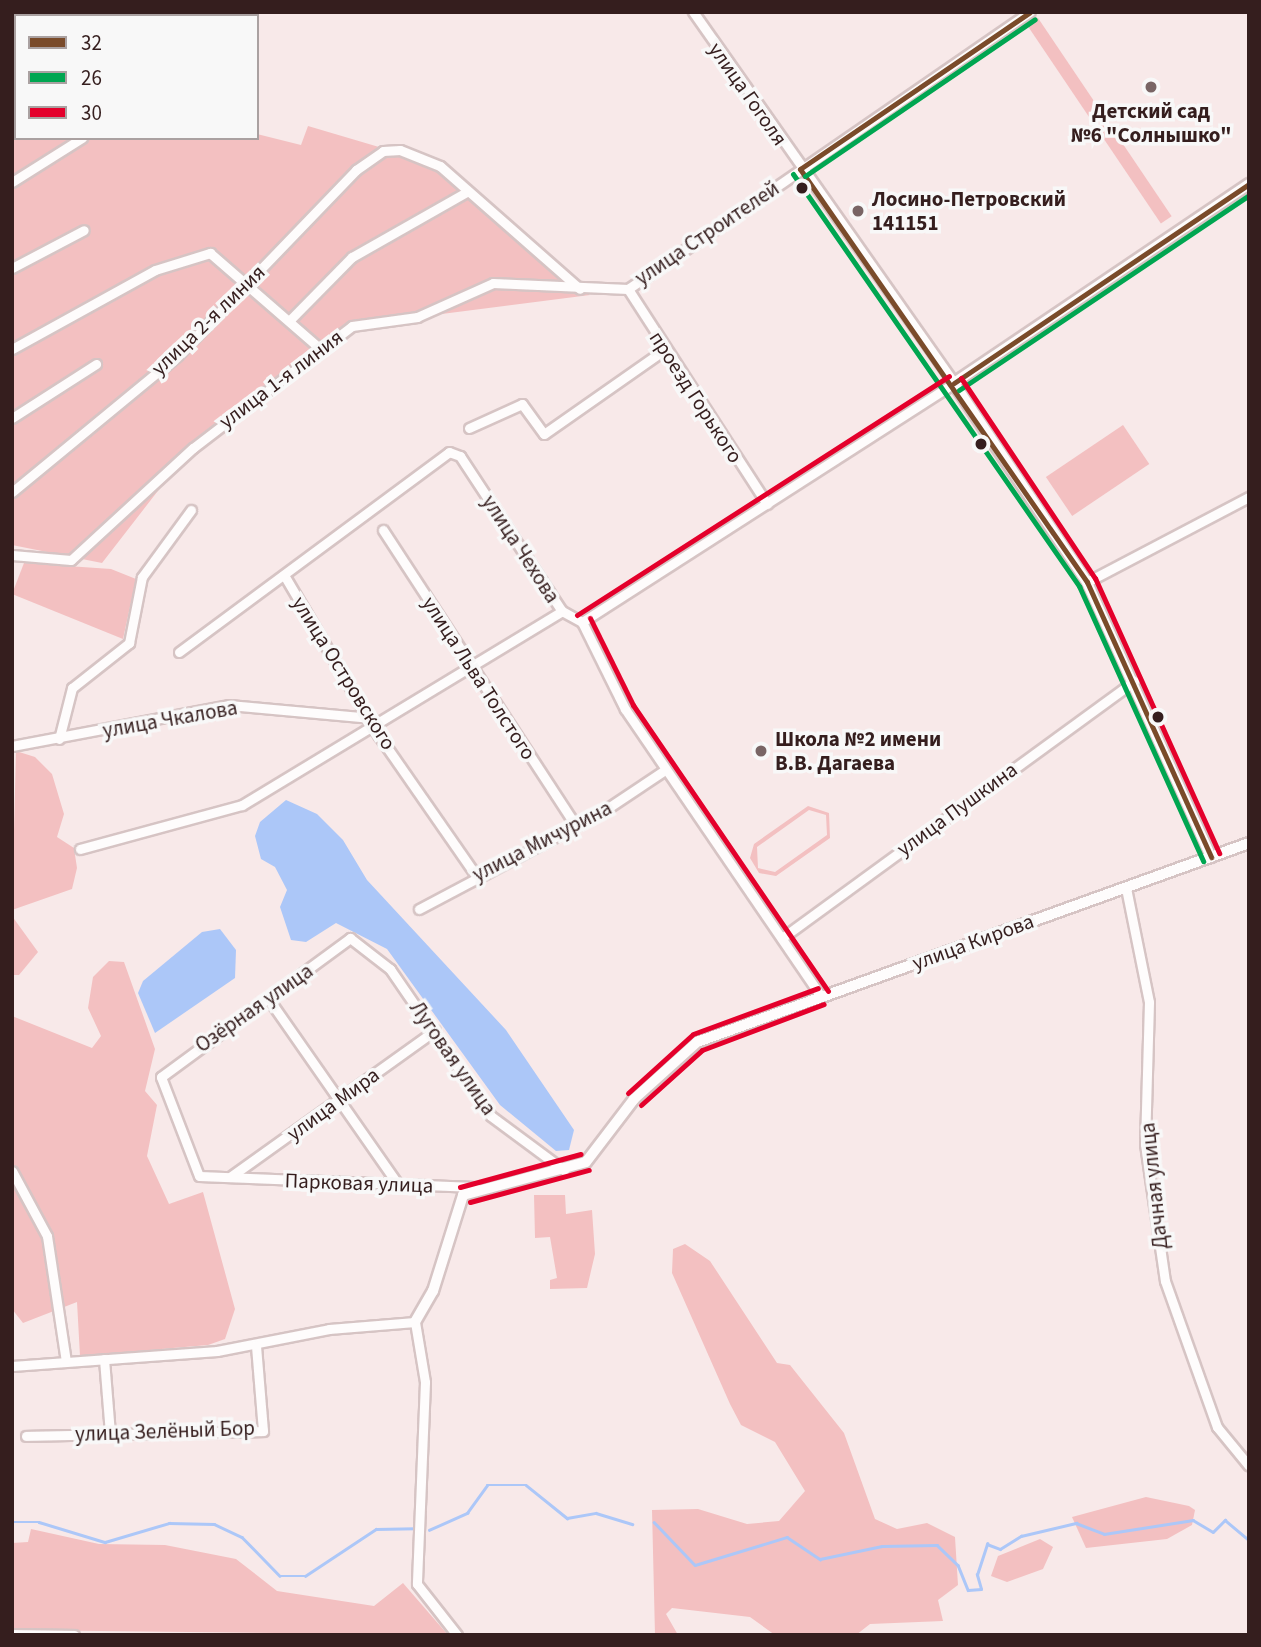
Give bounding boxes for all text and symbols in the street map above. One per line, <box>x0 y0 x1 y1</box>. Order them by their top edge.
legend <box>14 14 259 140</box>
text: 32 <box>81 28 102 58</box>
street label: улица Гоголя <box>703 38 793 150</box>
text: 26 <box>81 63 102 93</box>
marker: Детский сад №6 "Солнышко" <box>1143 79 1159 95</box>
text: 30 <box>81 98 102 128</box>
place label: Детский сад №6 "Солнышко" <box>1071 98 1231 148</box>
street label: улица Строителей <box>630 175 784 291</box>
unlabelled marker <box>795 181 809 195</box>
place label: Лосино-Петровский 141151 <box>872 186 1066 236</box>
marker: Лосино-Петровский 141151 <box>850 203 866 219</box>
street label: улица 2-я линия <box>146 259 270 381</box>
street label: улица 1-я линия <box>214 324 348 434</box>
street label: проезд Горького <box>644 326 748 468</box>
unlabelled marker <box>974 437 988 451</box>
street label: улица Чехова <box>477 490 565 608</box>
street label: улица Островского <box>287 592 401 754</box>
street label: улица Льва Толстого <box>417 592 541 764</box>
street label: улица Чкалова <box>101 695 239 743</box>
unlabelled marker <box>1151 710 1165 724</box>
place label: Школа №2 имени В.В. Дагаева <box>775 726 941 776</box>
marker: Школа №2 имени В.В. Дагаева <box>753 743 769 759</box>
street label: улица Пушкина <box>892 757 1022 861</box>
street label: улица Мичурина <box>468 795 616 887</box>
street label: улица Кирова <box>909 908 1037 976</box>
street label: Озёрная улица <box>190 958 318 1058</box>
street label: Луговая улица <box>404 996 502 1120</box>
street label: улица Мира <box>282 1062 384 1146</box>
street label: Дачная улица <box>1135 1121 1173 1251</box>
street label: Парковая улица <box>284 1168 434 1198</box>
street label: улица Зелёный Бор <box>75 1415 255 1447</box>

